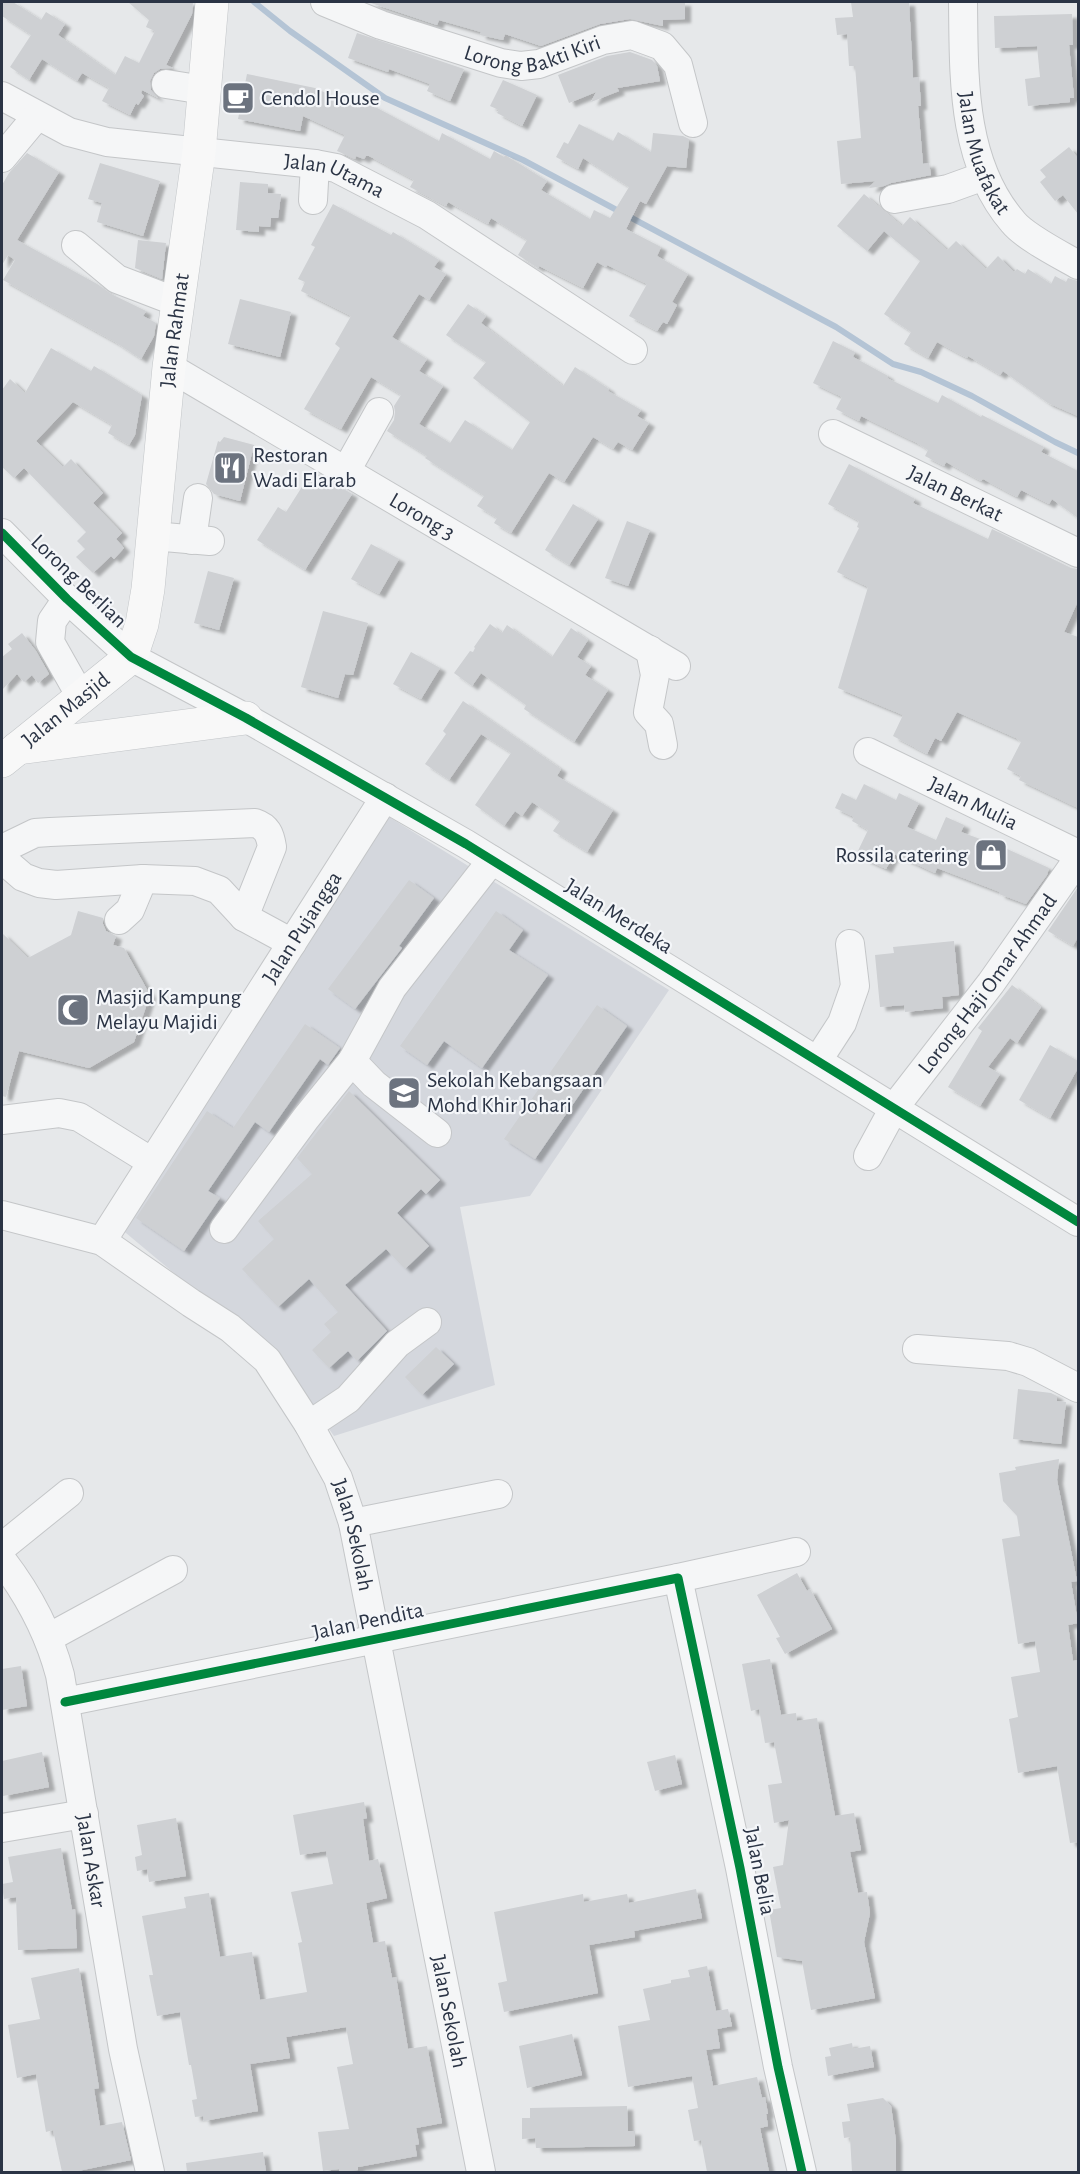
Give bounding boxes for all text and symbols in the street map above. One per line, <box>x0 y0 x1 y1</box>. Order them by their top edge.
street label: Lorong Bakti Kiri <box>462 31 603 77</box>
cafe icon: Cendol House <box>220 80 256 116</box>
place label: Cendol House <box>261 87 380 109</box>
street label: Jalan Muafakat <box>955 91 1014 219</box>
street label: Jalan Utama <box>283 150 388 202</box>
street label: Jalan Rahmat <box>156 272 193 388</box>
place label: Restoran Wadi Elarab <box>253 444 356 491</box>
restaurant icon: Restoran Wadi Elarab <box>212 450 248 486</box>
street label: Jalan Berkat <box>904 461 1006 526</box>
street label: Lorong 3 <box>386 489 459 544</box>
street label: Lorong Berlian <box>27 530 131 632</box>
street label: Jalan Masjid <box>18 668 114 751</box>
street label: Jalan Mulia <box>925 772 1021 834</box>
shop icon: Rossila catering <box>973 837 1009 873</box>
place label: Rossila catering <box>835 844 968 866</box>
street label: Jalan Pujangga <box>258 868 346 987</box>
street label: Jalan Merdeka <box>561 874 677 958</box>
street label: Lorong Haji Omar Ahmad <box>914 890 1061 1078</box>
place label: Masjid Kampung Melayu Majidi <box>96 986 242 1033</box>
mosque icon: Masjid Kampung Melayu Majidi <box>55 992 91 1028</box>
place label: Sekolah Kebangsaan Mohd Khir Johari <box>427 1069 603 1116</box>
school or university icon: Sekolah Kebangsaan Mohd Khir Johari <box>386 1075 422 1111</box>
street label: Jalan Sekolah <box>328 1476 377 1593</box>
street label: Jalan Pendita <box>311 1599 425 1643</box>
street label: Jalan Askar <box>73 1812 110 1909</box>
street label: Jalan Belia <box>741 1825 779 1917</box>
street label: Jalan Sekolah <box>427 1953 471 2070</box>

